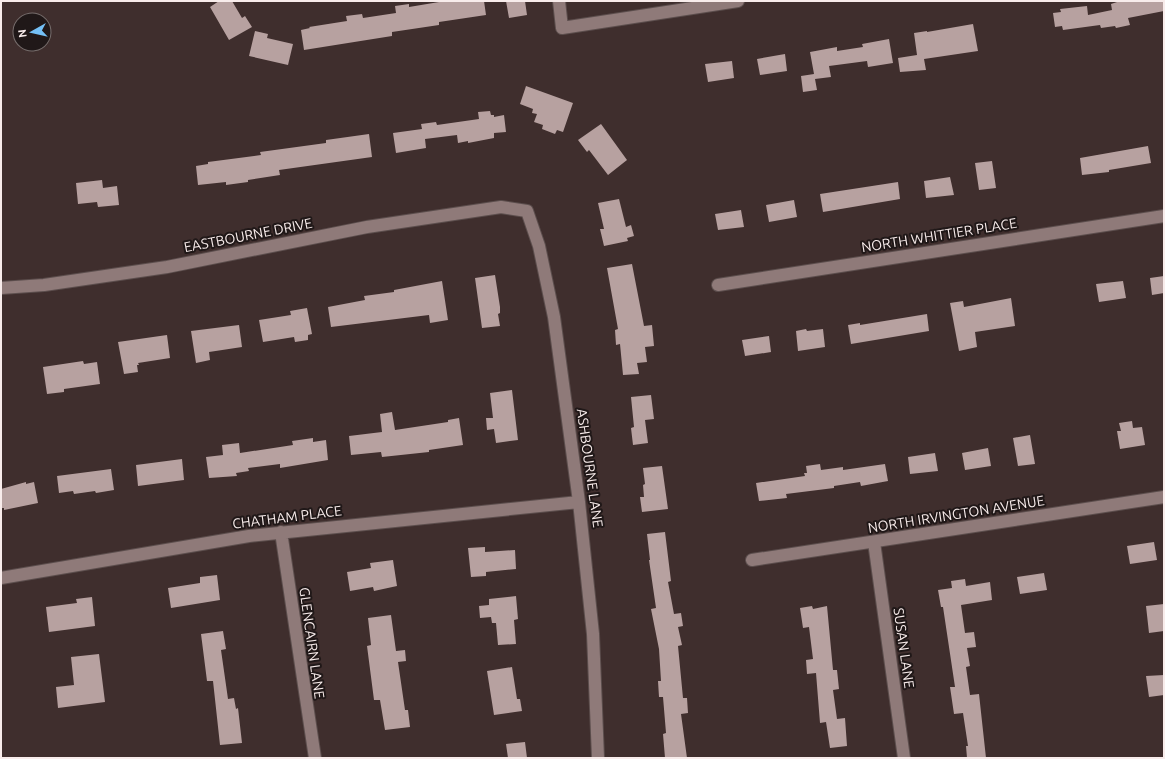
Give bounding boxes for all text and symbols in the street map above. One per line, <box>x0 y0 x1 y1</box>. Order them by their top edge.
north arrow <box>12 12 52 52</box>
text: N <box>16 28 29 38</box>
street label: EASTBOURNE DRIVE <box>182 215 314 255</box>
street label: NORTH WHITTIER PLACE <box>860 215 1018 255</box>
street label: ASHBOURNE LANE <box>574 407 606 529</box>
street label: NORTH IRVINGTON AVENUE <box>867 492 1046 536</box>
street label: CHATHAM PLACE <box>231 502 343 532</box>
street label: GLENCAIRN LANE <box>296 586 328 700</box>
street label: SUSAN LANE <box>890 607 918 689</box>

